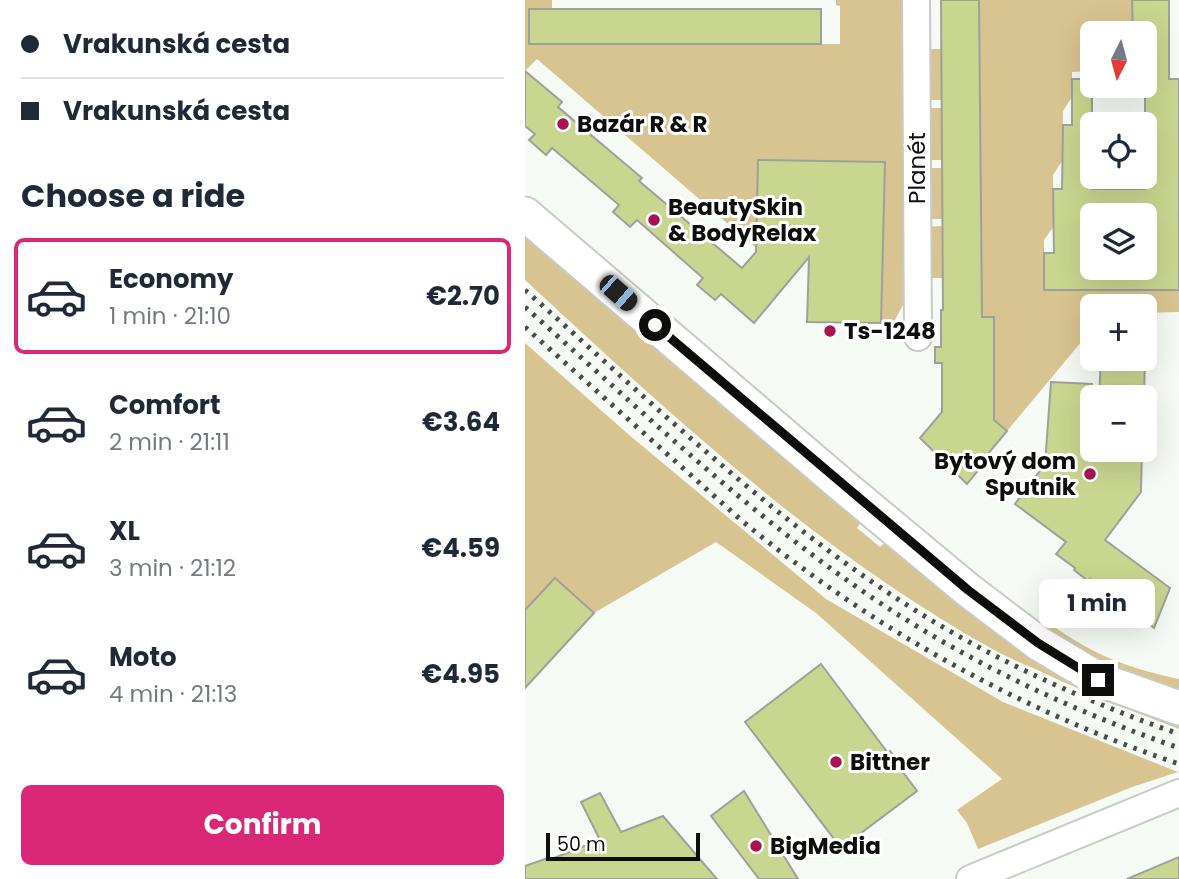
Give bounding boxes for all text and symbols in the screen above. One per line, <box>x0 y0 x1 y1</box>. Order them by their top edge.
north arrow <box>1080 21 1157 98</box>
map controls <box>1080 21 1157 462</box>
text: Vrakunská cesta <box>63 26 290 62</box>
text: Vrakunská cesta <box>63 93 290 129</box>
place label: Bazár R & R <box>577 108 708 140</box>
button: locate <box>1080 112 1157 189</box>
marker: Bazár R & R <box>555 116 571 132</box>
street label: Planét <box>901 132 933 204</box>
text: Choose a ride <box>21 173 245 218</box>
place label: BeautySkin & BodyRelax <box>668 191 817 249</box>
button: layers <box>1080 203 1157 280</box>
marker: BeautySkin & BodyRelax <box>646 212 662 228</box>
text: Economy <box>109 261 233 297</box>
icon: car <box>25 265 88 328</box>
car <box>596 271 641 315</box>
text: €2.70 <box>426 278 500 314</box>
button: + <box>1080 294 1157 371</box>
text: 1 min · 21:10 <box>109 300 231 332</box>
route start <box>639 309 671 341</box>
place label: Ts-1248 <box>844 315 936 347</box>
marker: Ts-1248 <box>822 323 838 339</box>
button: − <box>1080 385 1157 462</box>
text: Comfort <box>109 387 221 423</box>
icon: car <box>25 391 88 454</box>
text: €3.64 <box>422 404 500 440</box>
text: 2 min · 21:11 <box>109 426 230 458</box>
place label: Bytový dom Sputnik <box>934 445 1077 503</box>
marker: Bytový dom Sputnik <box>1082 466 1098 482</box>
text: XL <box>109 513 140 549</box>
icon: car <box>25 517 88 580</box>
text: €4.59 <box>421 530 500 566</box>
text: 3 min · 21:12 <box>109 552 236 584</box>
callout: 1 min <box>1040 578 1156 628</box>
text: 1 min <box>1067 587 1127 619</box>
text: Moto <box>109 639 177 675</box>
icon: car <box>25 643 88 706</box>
text: €4.95 <box>421 656 500 692</box>
route end <box>1082 664 1114 696</box>
text: 4 min · 21:13 <box>109 678 237 710</box>
place label: Bittner <box>850 746 930 778</box>
marker: Bittner <box>828 754 844 770</box>
button: Confirm <box>21 785 504 865</box>
scale bar <box>546 830 700 862</box>
place label: BigMedia <box>770 830 881 862</box>
text: 50 m <box>557 831 606 858</box>
marker: BigMedia <box>748 838 764 854</box>

